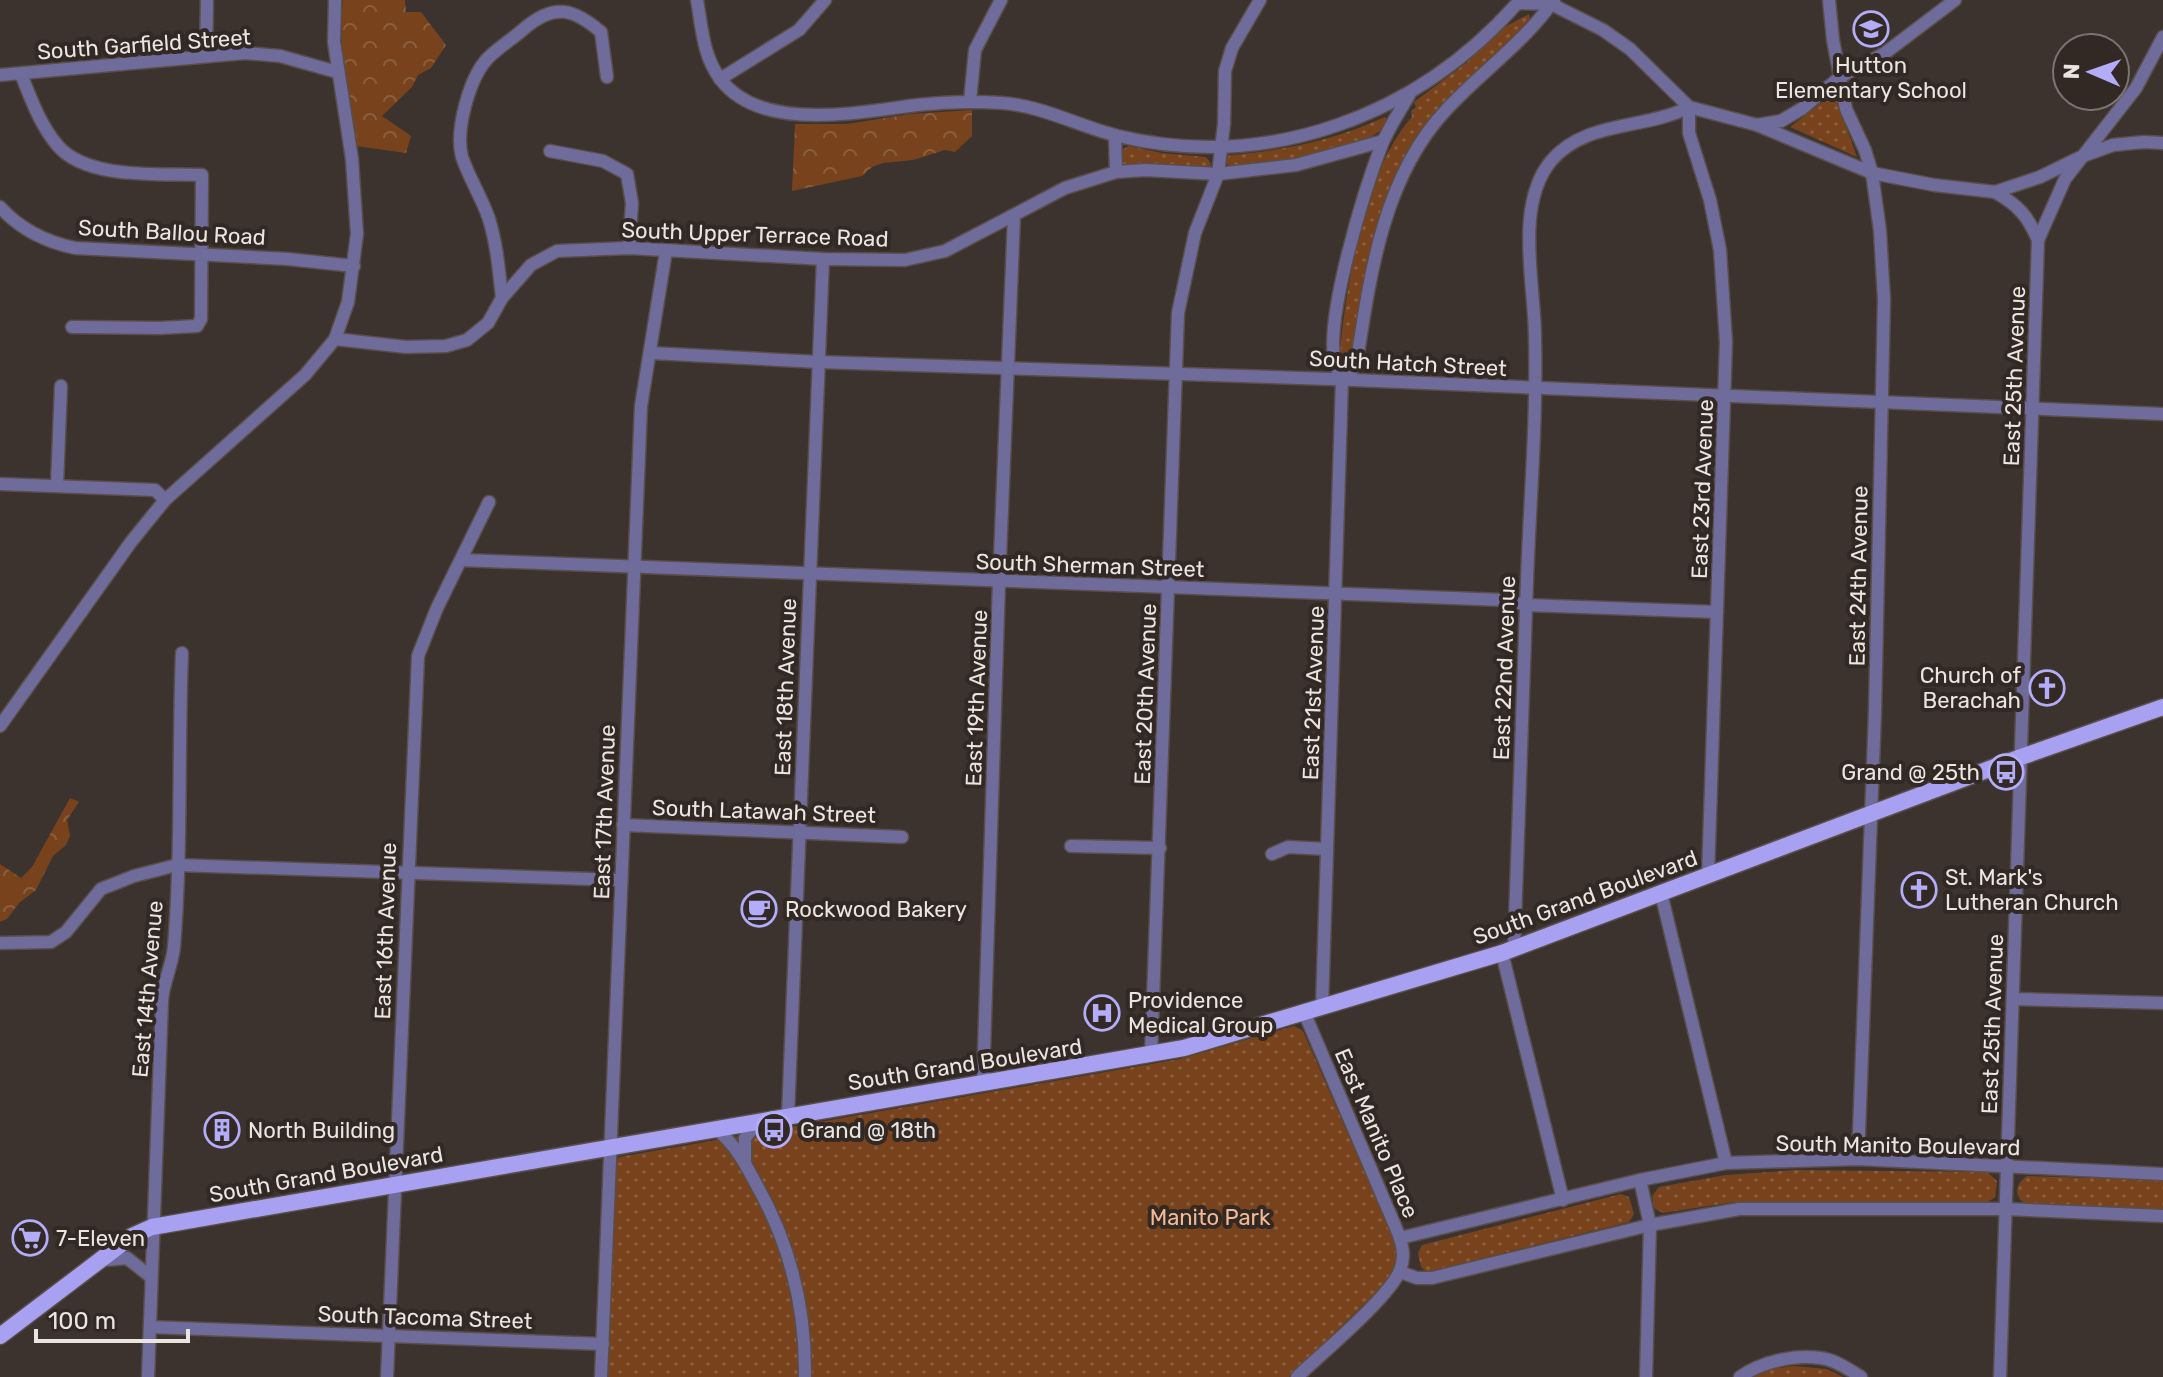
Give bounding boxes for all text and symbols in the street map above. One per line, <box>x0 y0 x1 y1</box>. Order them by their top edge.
school or university icon: Hutton Elementary School <box>1852 10 1890 48</box>
street label: South Garfield Street <box>36 24 252 65</box>
north arrow <box>2051 32 2131 112</box>
place label: Hutton Elementary School <box>1775 52 1967 104</box>
text: N <box>2058 63 2085 80</box>
street label: South Ballou Road <box>77 214 266 251</box>
street label: South Upper Terrace Road <box>621 216 889 253</box>
street label: East 25th Avenue <box>1998 285 2031 467</box>
street label: South Hatch Street <box>1308 345 1508 382</box>
street label: East 23rd Avenue <box>1686 399 1719 579</box>
street label: East 24th Avenue <box>1843 485 1874 667</box>
street label: South Sherman Street <box>975 548 1205 583</box>
street label: East 22nd Avenue <box>1488 575 1521 761</box>
street label: East 18th Avenue <box>769 598 802 776</box>
street label: East 20th Avenue <box>1129 603 1162 785</box>
street label: East 21st Avenue <box>1297 605 1330 781</box>
street label: East 19th Avenue <box>960 609 993 787</box>
place label: Church of Berachah <box>1920 662 2022 714</box>
church icon: Church of Berachah <box>2028 669 2066 707</box>
street label: East 17th Avenue <box>588 724 621 900</box>
bus stop icon: Grand @ 25th <box>1987 753 2025 791</box>
place label: Grand @ 25th <box>1841 759 1980 786</box>
street label: South Latawah Street <box>652 794 877 829</box>
street label: East 16th Avenue <box>369 842 402 1020</box>
street label: South Grand Boulevard <box>1469 844 1701 951</box>
place label: St. Mark's Lutheran Church <box>1945 864 2119 916</box>
church icon: St. Mark's Lutheran Church <box>1900 871 1938 909</box>
cafe icon: Rockwood Bakery <box>740 890 778 928</box>
place label: Rockwood Bakery <box>785 896 967 923</box>
street label: East 14th Avenue <box>126 899 169 1079</box>
street label: East 25th Avenue <box>1976 933 2009 1115</box>
place label: Providence Medical Group <box>1128 987 1273 1039</box>
hospital icon: Providence Medical Group <box>1083 994 1121 1032</box>
street label: South Grand Boulevard <box>846 1033 1084 1096</box>
street label: East Manito Place <box>1329 1044 1424 1222</box>
building icon: North Building <box>203 1111 241 1149</box>
bus stop icon: Grand @ 18th <box>755 1111 793 1149</box>
place label: North Building <box>248 1117 395 1144</box>
place label: Grand @ 18th <box>800 1117 936 1144</box>
street label: South Manito Boulevard <box>1775 1130 2021 1161</box>
street label: South Grand Boulevard <box>207 1141 445 1208</box>
park label: Manito Park <box>1150 1204 1271 1231</box>
supermarket icon: 7-Eleven <box>11 1219 49 1257</box>
place label: 7-Eleven <box>56 1225 145 1252</box>
scale bar <box>36 1293 188 1343</box>
street label: South Tacoma Street <box>317 1300 533 1335</box>
text: 100 m <box>48 1307 116 1335</box>

